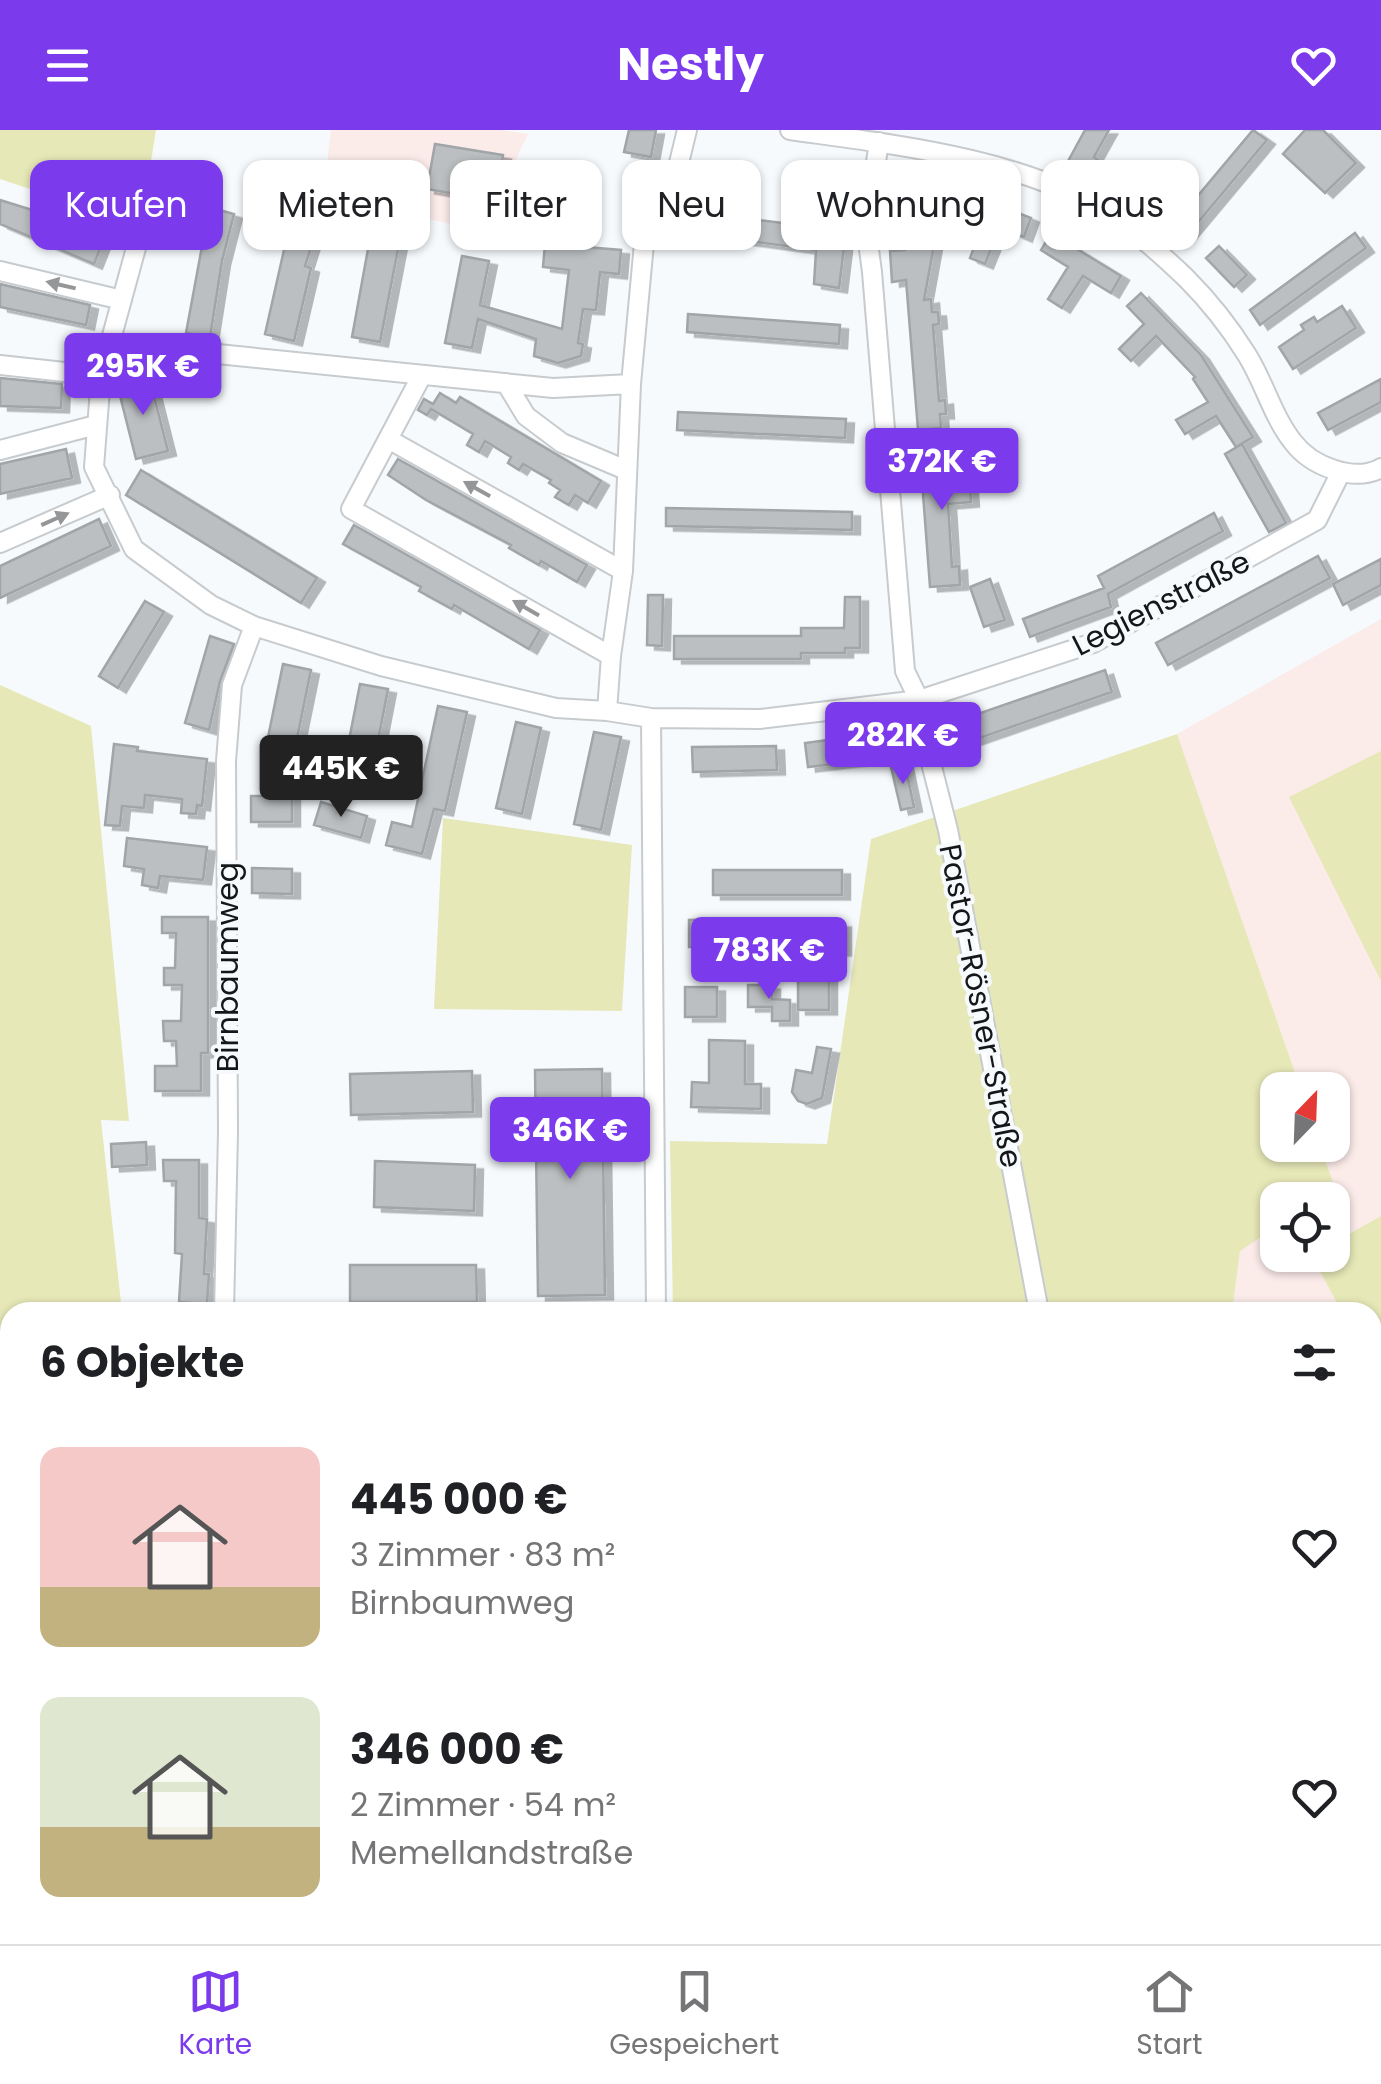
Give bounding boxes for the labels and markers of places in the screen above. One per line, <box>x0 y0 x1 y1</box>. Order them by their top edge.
pin: 295K € <box>62 333 224 418</box>
pin: 372K € <box>861 428 1023 513</box>
pin: 282K € <box>822 702 984 787</box>
pin: 445K € <box>260 735 422 820</box>
pin: 783K € <box>688 917 850 1002</box>
pin: 346K € <box>489 1097 651 1182</box>

